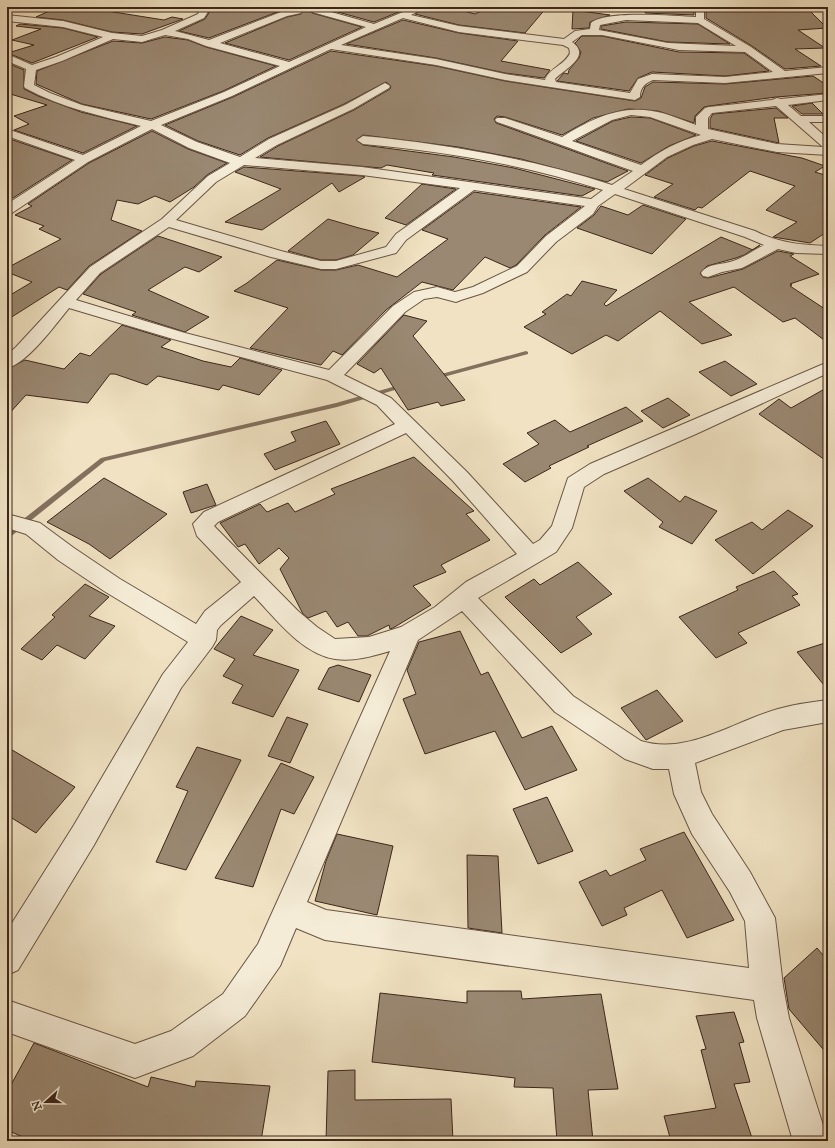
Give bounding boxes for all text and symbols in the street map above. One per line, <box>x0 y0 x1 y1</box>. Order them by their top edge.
north arrow <box>26 1082 66 1122</box>
text: N <box>29 1098 45 1112</box>

